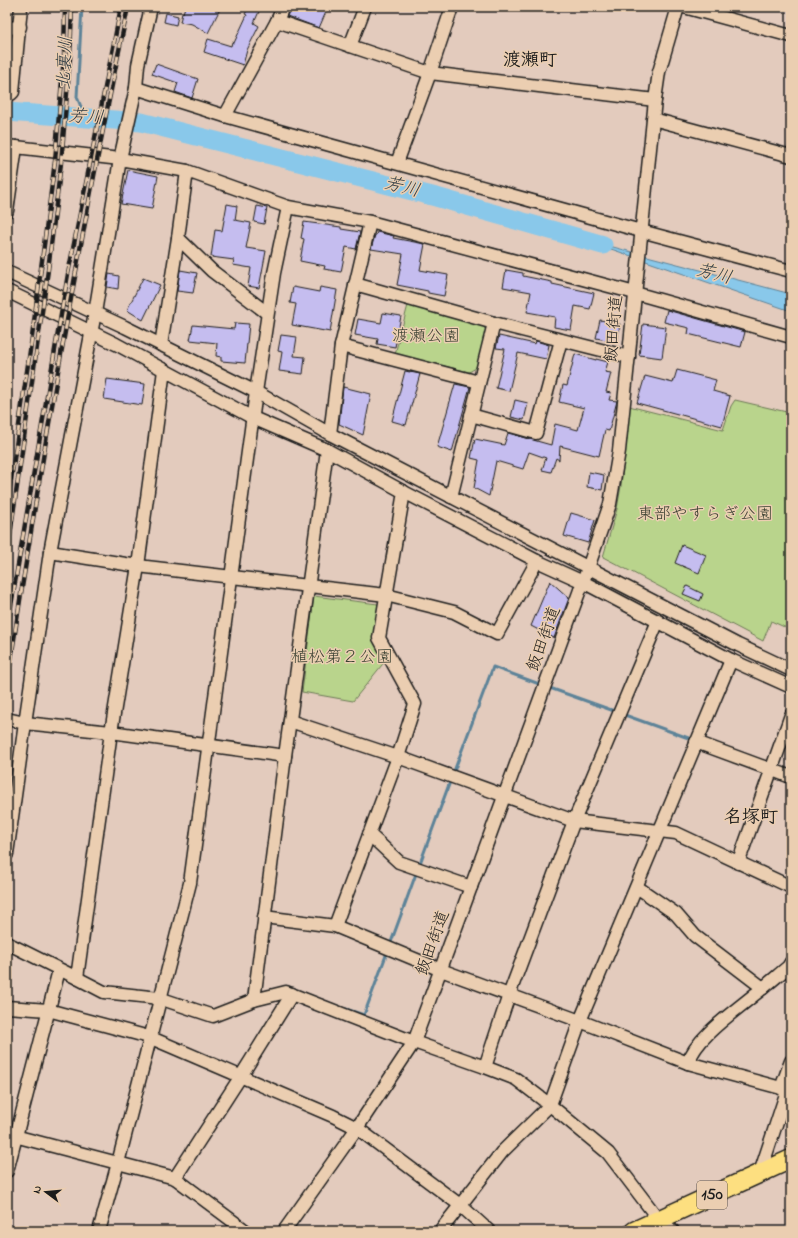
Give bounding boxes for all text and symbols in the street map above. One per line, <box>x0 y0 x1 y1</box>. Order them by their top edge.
water label: 北裏川 <box>52 36 80 90</box>
district label: 渡瀬町 <box>503 48 557 74</box>
water label: 芳川 <box>67 104 105 132</box>
water label: 芳川 <box>381 171 423 205</box>
water label: 芳川 <box>693 258 735 292</box>
street label: 飯田街道 <box>599 294 629 364</box>
park label: 渡瀬公園 <box>392 324 460 349</box>
park label: 東部やすらぎ公園 <box>637 502 773 527</box>
street label: 飯田街道 <box>521 603 567 675</box>
park label: 植松第２公園 <box>291 645 393 670</box>
district label: 名塚町 <box>724 805 778 831</box>
street label: 飯田街道 <box>410 907 456 979</box>
north arrow <box>26 1172 66 1212</box>
road number: 150 <box>697 1181 727 1209</box>
text: N <box>29 1184 46 1195</box>

